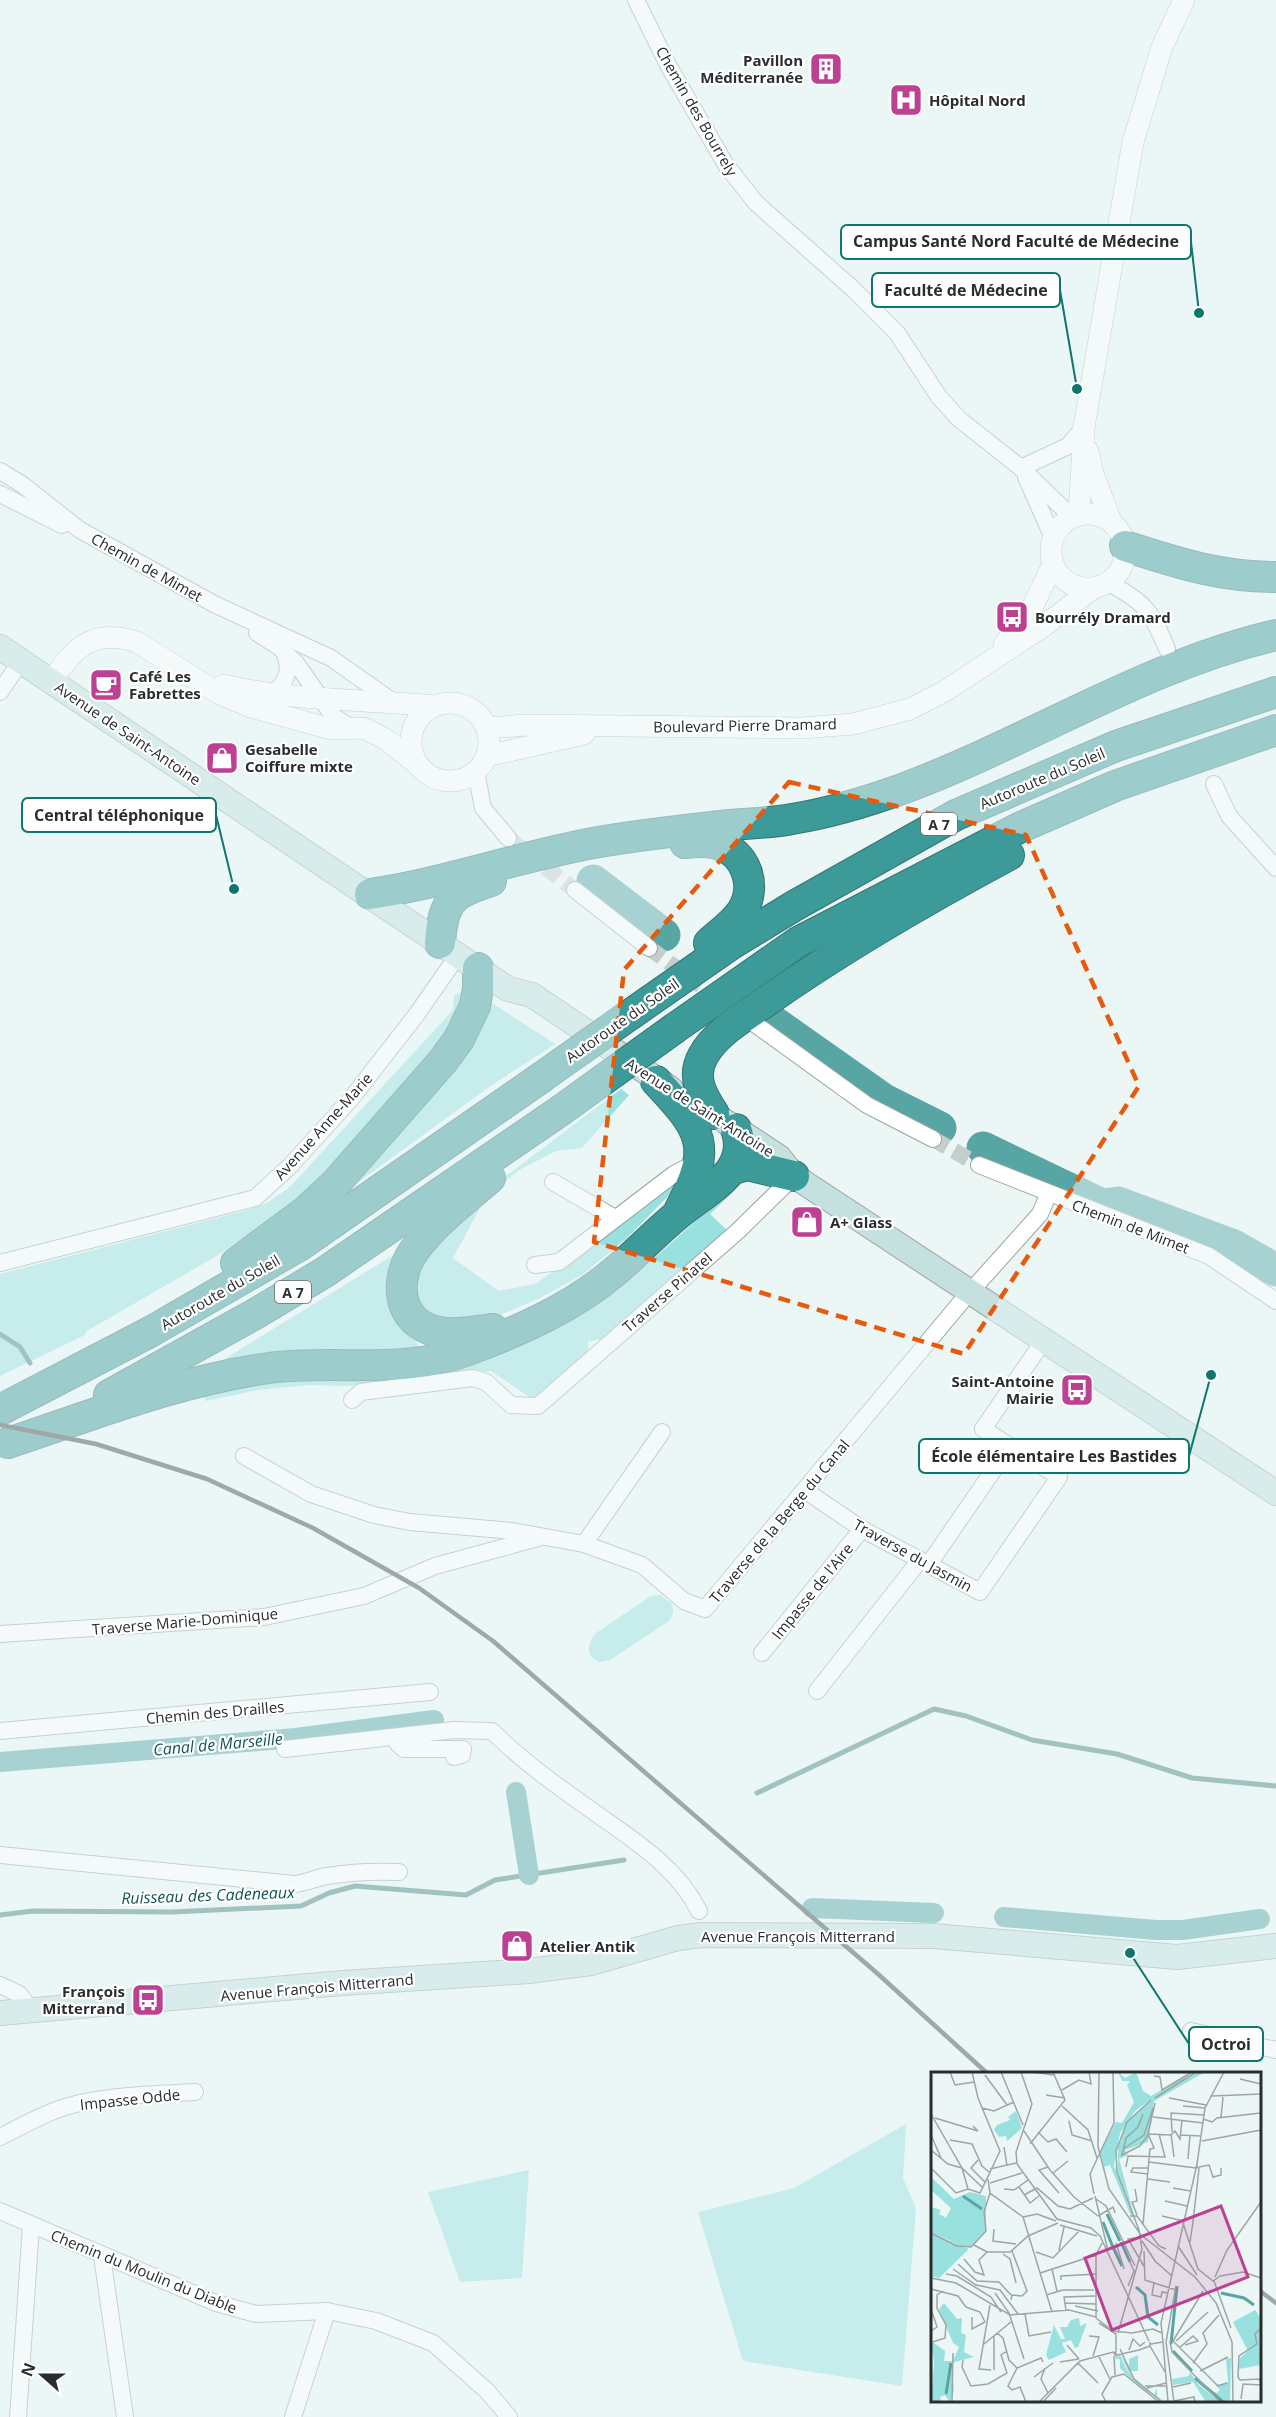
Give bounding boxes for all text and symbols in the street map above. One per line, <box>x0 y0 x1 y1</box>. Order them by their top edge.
street label: Chemin des Bourrely <box>652 43 742 180</box>
place label: Pavillon Méditerranée <box>700 50 803 87</box>
building icon: Pavillon Méditerranée <box>808 51 844 87</box>
hospital icon: Hôpital Nord <box>888 82 924 118</box>
place label: Hôpital Nord <box>929 90 1026 110</box>
callout: Campus Santé Nord Faculté de Médecine <box>841 225 1191 259</box>
text: Campus Santé Nord Faculté de Médecine <box>853 230 1179 252</box>
callout: Faculté de Médecine <box>872 273 1060 307</box>
text: Faculté de Médecine <box>884 279 1048 301</box>
street label: Chemin de Mimet <box>88 528 206 606</box>
bus stop icon: Bourrély Dramard <box>994 599 1030 635</box>
place label: Bourrély Dramard <box>1035 607 1171 627</box>
place label: Café Les Fabrettes <box>129 666 201 703</box>
cafe icon: Café Les Fabrettes <box>88 667 124 703</box>
street label: Avenue de Saint-Antoine <box>51 677 205 789</box>
street label: Boulevard Pierre Dramard <box>653 713 837 737</box>
place label: Gesabelle Coiffure mixte <box>245 739 353 776</box>
shop icon: Gesabelle Coiffure mixte <box>204 740 240 776</box>
street label: Autoroute du Soleil <box>976 743 1108 813</box>
callout: Central téléphonique <box>22 798 216 832</box>
text: Central téléphonique <box>34 804 204 826</box>
road number: A 7 <box>921 813 957 835</box>
street label: Autoroute du Soleil <box>561 973 683 1067</box>
street label: Avenue de Saint-Antoine <box>622 1053 778 1161</box>
street label: Avenue Anne-Marie <box>270 1068 376 1184</box>
street label: Chemin de Mimet <box>1069 1194 1193 1258</box>
shop icon: A+ Glass <box>789 1204 825 1240</box>
place label: A+ Glass <box>830 1212 892 1232</box>
street label: Traverse Pinatel <box>618 1248 716 1336</box>
street label: Autoroute du Soleil <box>157 1250 283 1334</box>
road number: A 7 <box>275 1281 311 1303</box>
place label: Saint-Antoine Mairie <box>952 1371 1054 1408</box>
bus stop icon: Saint-Antoine Mairie <box>1059 1372 1095 1408</box>
street label: Traverse de la Berge du Canal <box>705 1435 853 1607</box>
callout: École élémentaire Les Bastides <box>919 1439 1189 1473</box>
text: École élémentaire Les Bastides <box>931 1445 1177 1467</box>
street label: Traverse du Jasmin <box>850 1514 976 1596</box>
street label: Impasse de l'Aire <box>767 1539 857 1643</box>
street label: Traverse Marie-Dominique <box>91 1603 279 1639</box>
street label: Chemin des Drailles <box>145 1696 285 1728</box>
water label: Canal de Marseille <box>152 1727 284 1761</box>
water label: Ruisseau des Cadeneaux <box>121 1881 296 1909</box>
street label: Avenue François Mitterrand <box>701 1926 895 1946</box>
shop icon: Atelier Antik <box>499 1928 535 1964</box>
place label: Atelier Antik <box>540 1936 636 1956</box>
street label: Avenue François Mitterrand <box>220 1969 414 2005</box>
place label: François Mitterrand <box>42 1981 125 2018</box>
bus stop icon: François Mitterrand <box>130 1982 166 2018</box>
callout: Octroi <box>1189 2027 1263 2061</box>
text: Octroi <box>1201 2033 1251 2055</box>
inset map <box>931 2072 1261 2402</box>
street label: Impasse Odde <box>79 2084 181 2114</box>
street label: Chemin du Moulin du Diable <box>48 2224 240 2318</box>
north arrow <box>12 2345 72 2405</box>
text: N <box>15 2360 41 2380</box>

